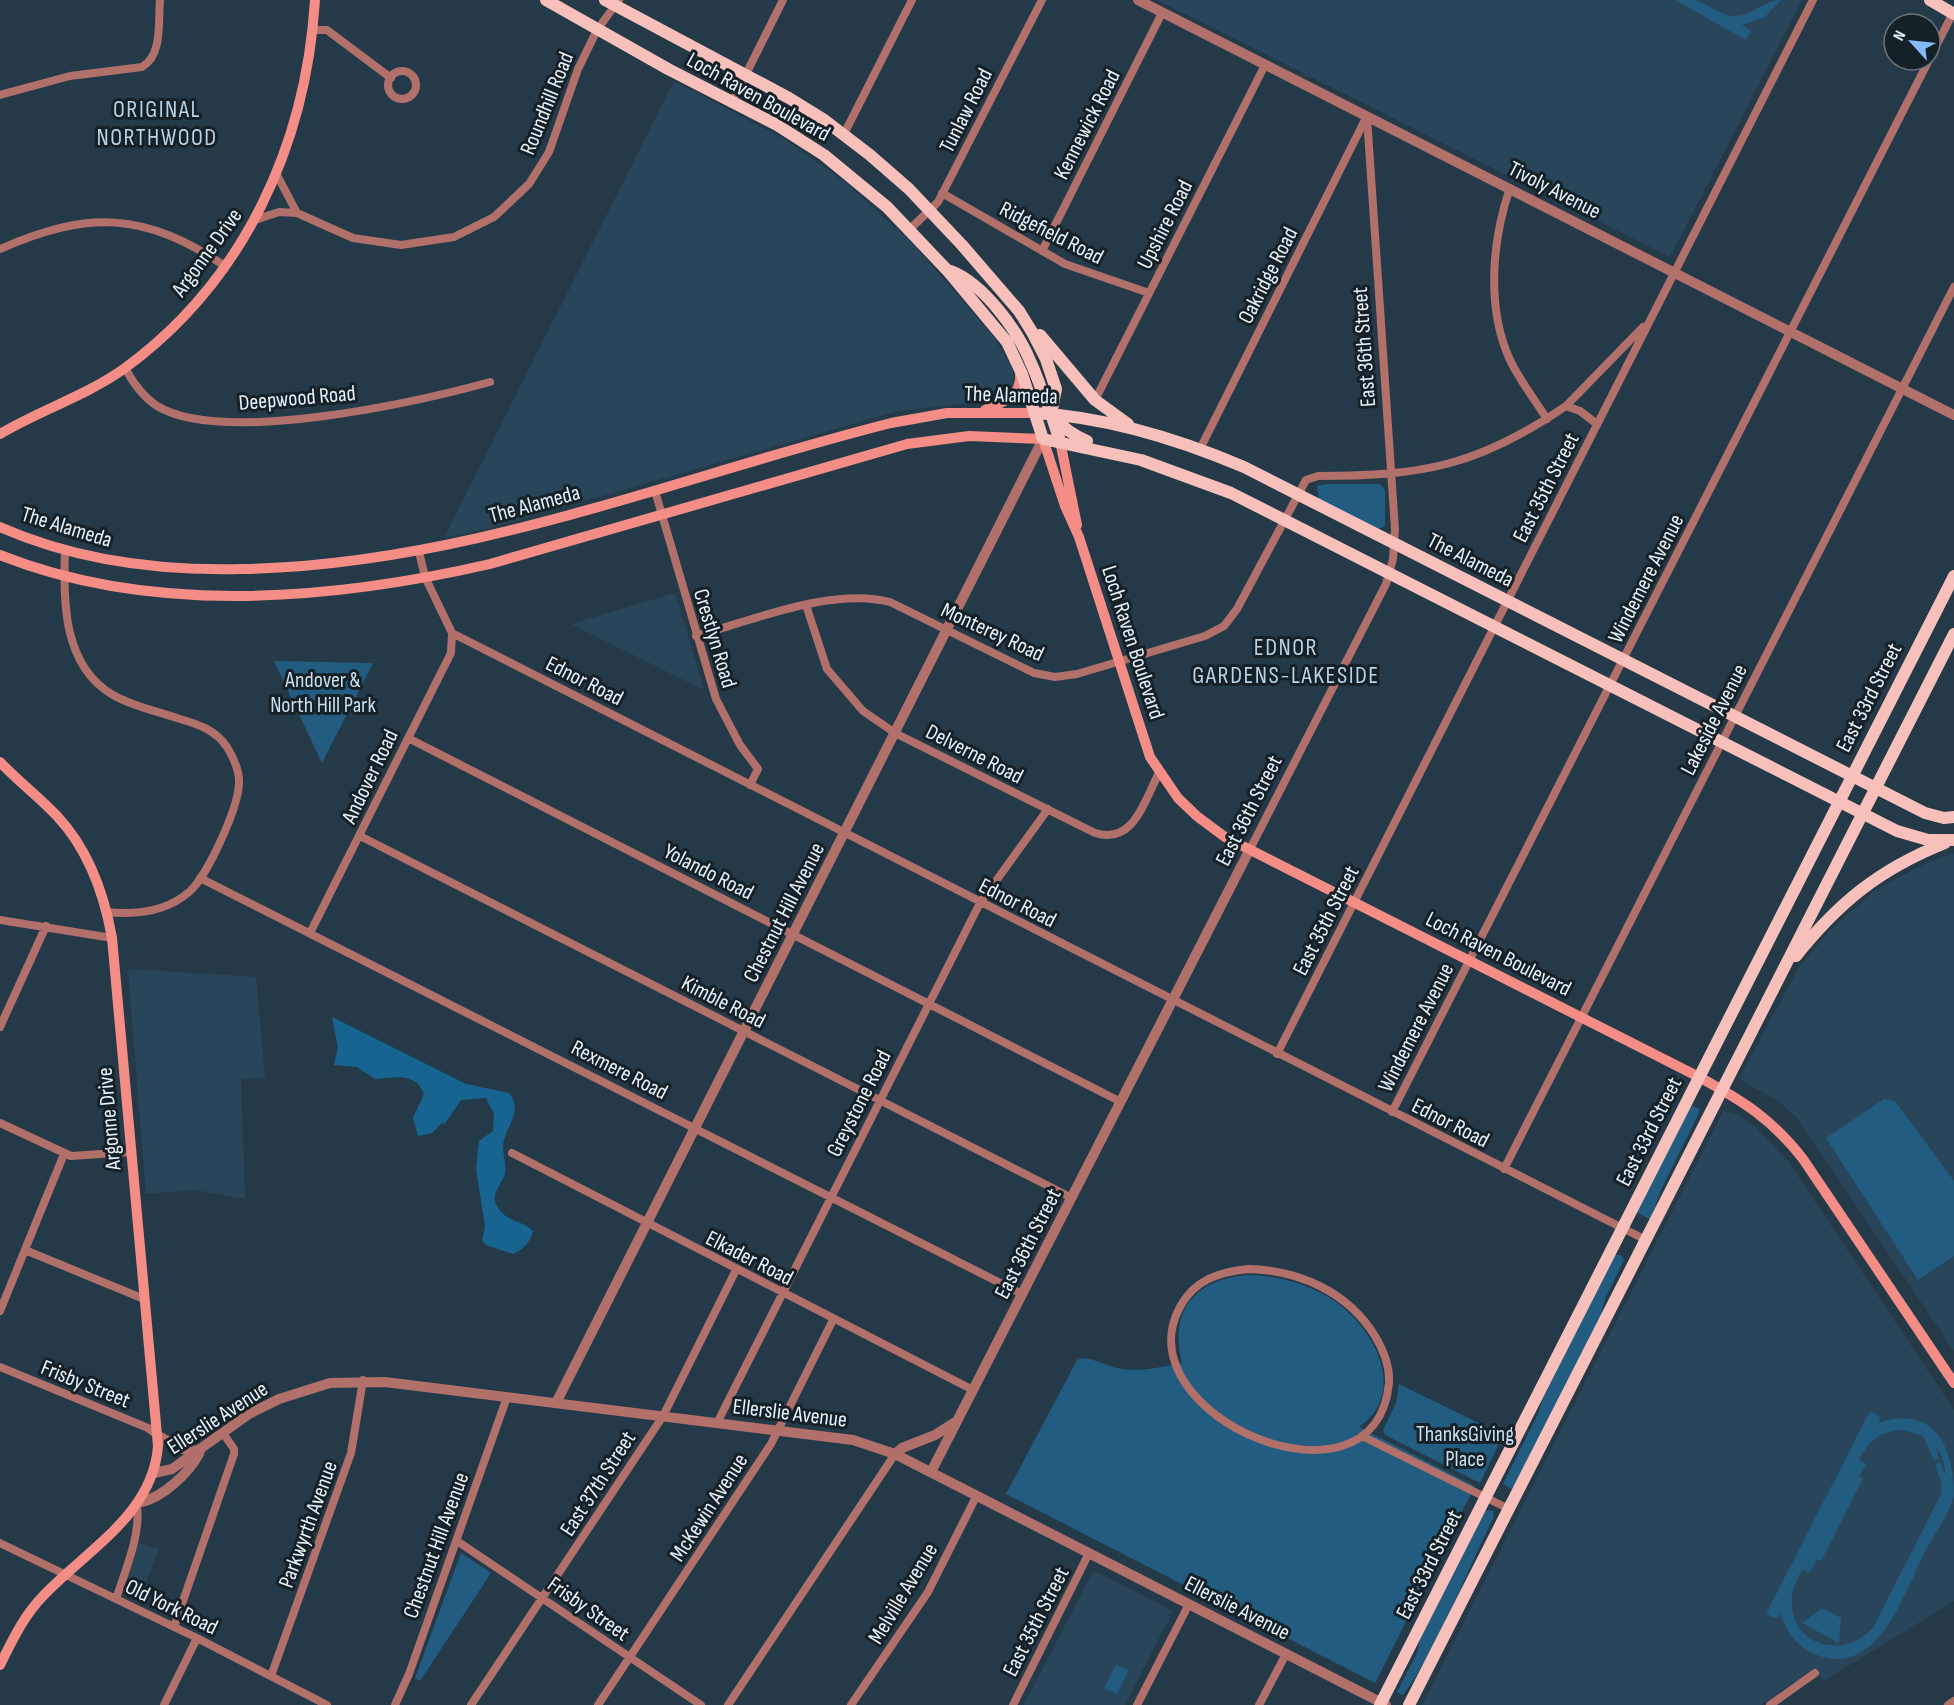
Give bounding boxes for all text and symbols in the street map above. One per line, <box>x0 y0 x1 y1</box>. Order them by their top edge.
north arrow <box>1882 12 1942 72</box>
text: N <box>1890 28 1910 44</box>
street label: Loch Raven Boulevard <box>682 47 835 148</box>
street label: Roundhill Road <box>515 48 580 159</box>
street label: Tunlaw Road <box>934 64 999 157</box>
street label: Kennewick Road <box>1048 65 1127 184</box>
district label: ORIGINAL NORTHWOOD <box>96 95 218 152</box>
street label: Tivoly Avenue <box>1503 156 1605 225</box>
street label: Upshire Road <box>1131 176 1199 274</box>
street label: Ridgefield Road <box>995 196 1108 271</box>
street label: Argonne Drive <box>165 203 248 303</box>
street label: Oakridge Road <box>1233 223 1304 328</box>
street label: East 36th Street <box>1347 286 1382 408</box>
street label: Deepwood Road <box>237 380 357 417</box>
street label: The Alameda <box>964 380 1058 411</box>
street label: East 35th Street <box>1507 428 1586 547</box>
street label: The Alameda <box>486 479 583 530</box>
street label: The Alameda <box>18 501 115 554</box>
street label: Windemere Avenue <box>1602 510 1690 648</box>
street label: The Alameda <box>1423 527 1518 594</box>
street label: Loch Raven Boulevard <box>1095 562 1170 723</box>
street label: Crestlyn Road <box>687 586 742 691</box>
street label: Monterey Road <box>937 597 1048 668</box>
district label: EDNOR GARDENS-LAKESIDE <box>1192 633 1380 690</box>
street label: East 33rd Street <box>1830 638 1908 757</box>
street label: Ednor Road <box>541 650 627 712</box>
street label: Lakeside Avenue <box>1675 660 1754 780</box>
park label: Andover & North Hill Park <box>270 667 376 719</box>
street label: Delverne Road <box>921 718 1028 790</box>
street label: Andover Road <box>336 725 405 829</box>
street label: East 36th Street <box>1210 751 1289 870</box>
street label: Yolando Road <box>659 838 758 907</box>
street label: Chestnut Hill Avenue <box>738 838 831 987</box>
street label: East 35th Street <box>1287 861 1366 980</box>
street label: Ednor Road <box>974 872 1060 934</box>
street label: Loch Raven Boulevard <box>1421 906 1576 1003</box>
street label: Windemere Avenue <box>1372 959 1460 1097</box>
street label: Kimble Road <box>677 970 770 1035</box>
street label: Rexmere Road <box>567 1035 672 1106</box>
street label: Greystone Road <box>821 1046 898 1162</box>
street label: Argonne Drive <box>92 1066 128 1172</box>
street label: East 33rd Street <box>1610 1072 1688 1191</box>
street label: Ednor Road <box>1407 1092 1493 1154</box>
street label: East 36th Street <box>989 1184 1068 1303</box>
street label: Elkader Road <box>701 1225 798 1292</box>
street label: Frisby Street <box>37 1354 134 1415</box>
street label: Ellerslie Avenue <box>162 1376 273 1461</box>
street label: Ellerslie Avenue <box>731 1393 848 1434</box>
park label: ThanksGiving Place <box>1416 1421 1514 1473</box>
street label: East 37th Street <box>554 1426 642 1541</box>
street label: McKewin Avenue <box>664 1449 754 1567</box>
street label: Parkwyrth Avenue <box>273 1457 344 1592</box>
street label: Chestnut Hill Avenue <box>398 1469 475 1622</box>
street label: East 33rd Street <box>1390 1505 1468 1624</box>
street label: Melville Avenue <box>863 1538 944 1649</box>
street label: East 35th Street <box>997 1562 1076 1681</box>
street label: Ellerslie Avenue <box>1180 1570 1295 1646</box>
street label: Frisby Street <box>542 1571 635 1647</box>
street label: Old York Road <box>121 1573 222 1641</box>

